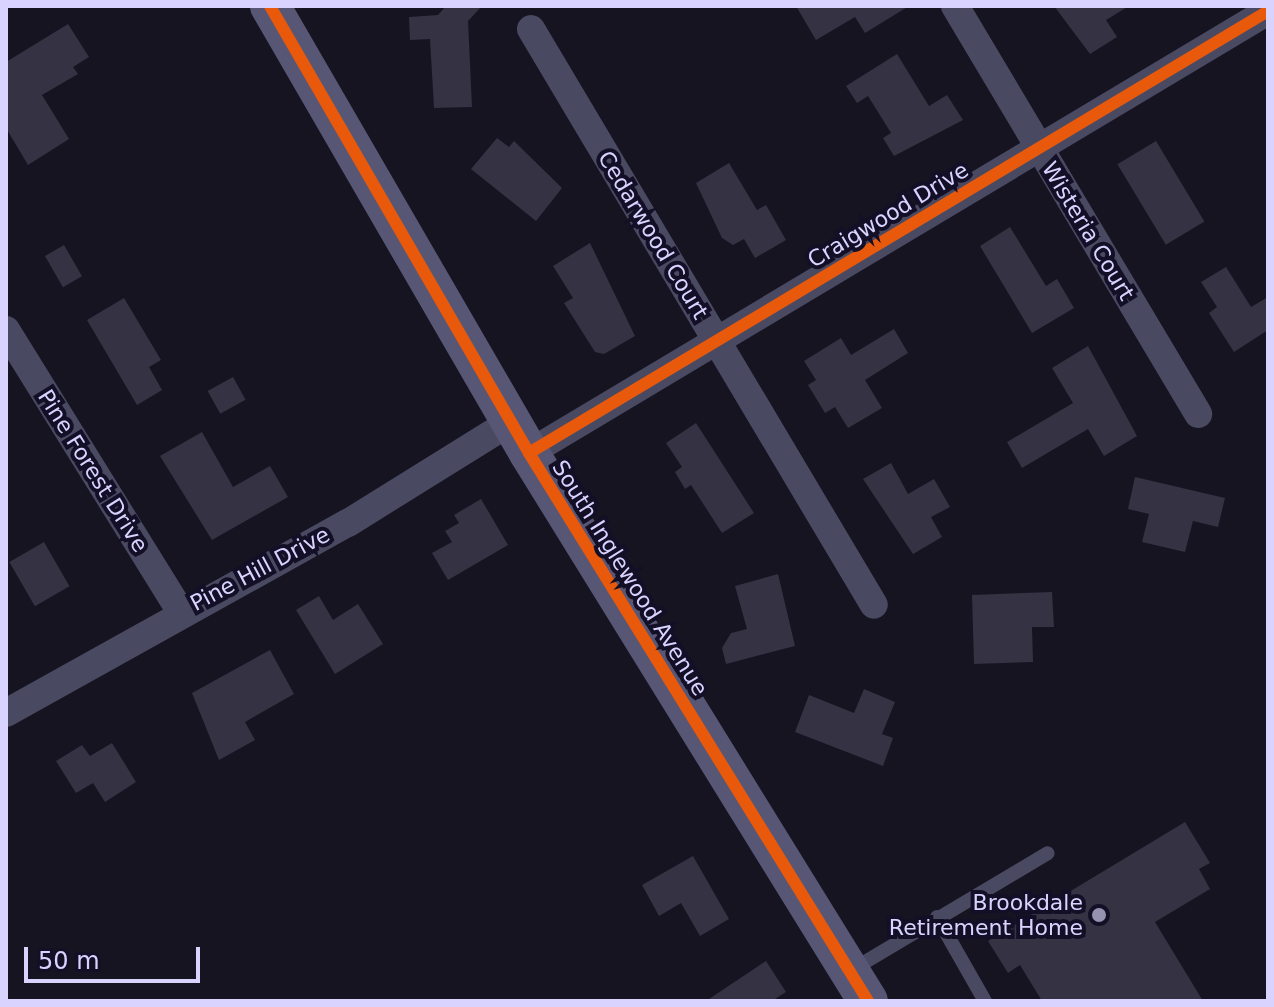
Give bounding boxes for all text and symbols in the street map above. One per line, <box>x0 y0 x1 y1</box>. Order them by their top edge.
street label: Cedarwood Court <box>592 146 714 324</box>
street label: Craigwood Drive <box>803 157 973 273</box>
street label: Wisteria Court <box>1036 157 1140 305</box>
street label: Pine Forest Drive <box>32 385 154 557</box>
street label: South Inglewood Avenue <box>547 455 713 701</box>
street label: Pine Hill Drive <box>186 521 334 617</box>
place label: Brookdale Retirement Home <box>889 889 1083 940</box>
marker: Brookdale Retirement Home <box>1090 906 1108 924</box>
scale bar <box>28 931 204 981</box>
text: 50 m <box>38 947 100 975</box>

